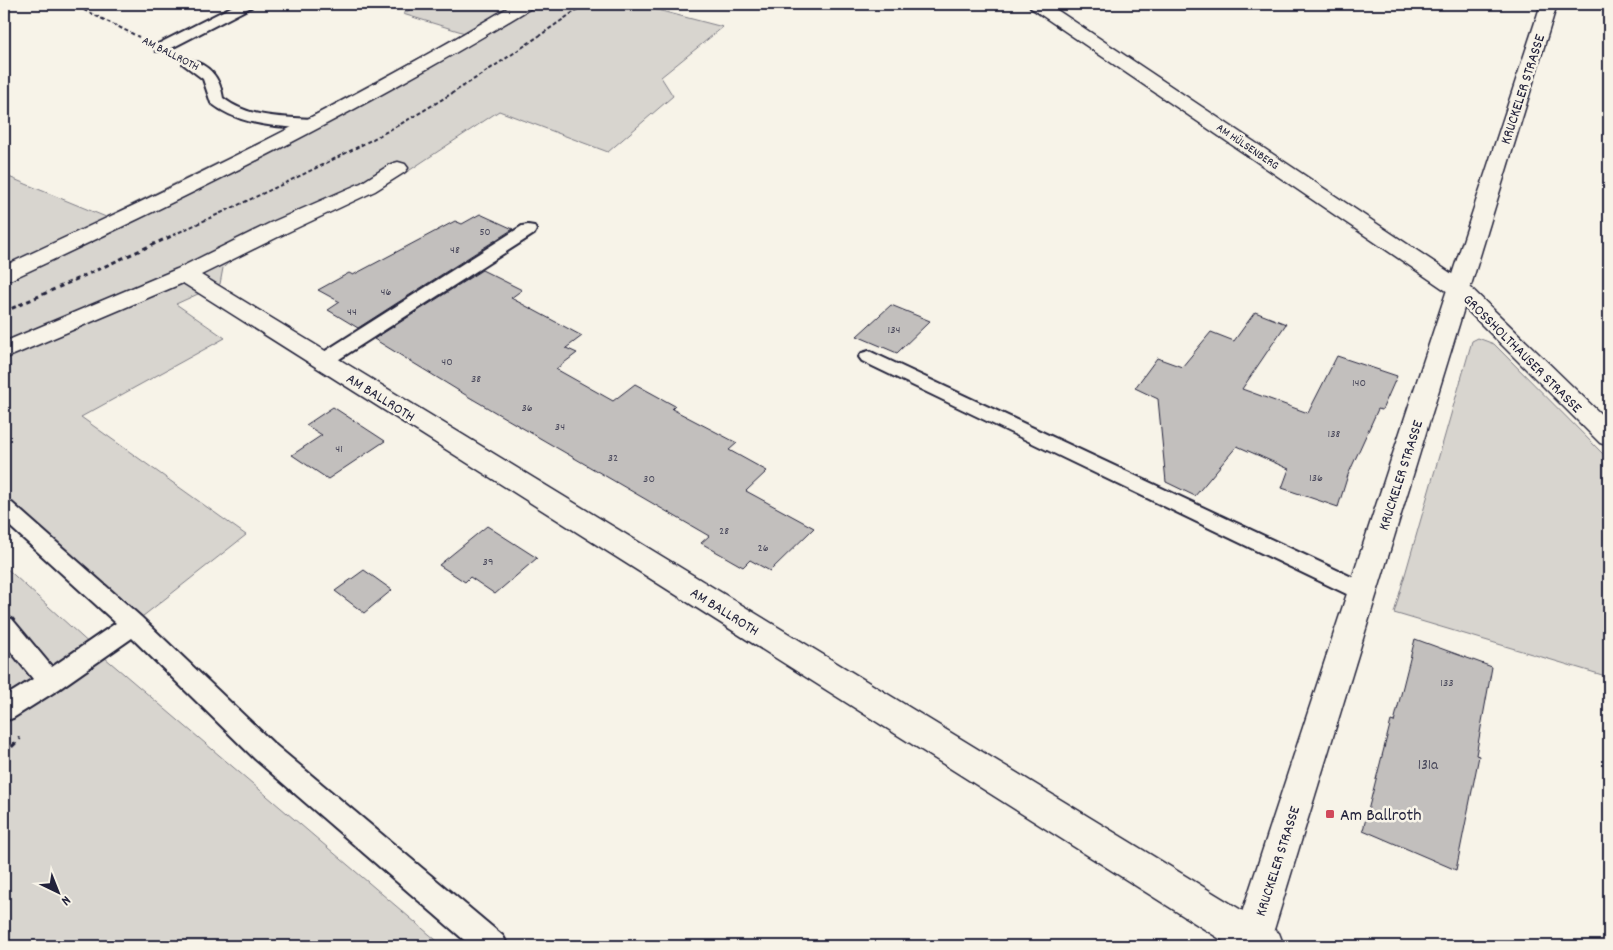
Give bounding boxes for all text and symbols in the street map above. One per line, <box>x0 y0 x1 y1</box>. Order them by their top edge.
street label: KRUCKELER STRASSE <box>1496 32 1552 147</box>
street label: AM BALLROTH <box>139 33 202 76</box>
street label: AM HÜLSENBERG <box>1212 120 1282 175</box>
house number: 50 <box>479 225 491 241</box>
house number: 48 <box>450 242 460 259</box>
house number: 46 <box>381 284 392 301</box>
street label: GROSSHOLTHAUSER STRASSE <box>1457 290 1586 419</box>
house number: 44 <box>347 304 357 321</box>
house number: 134 <box>888 322 900 339</box>
house number: 40 <box>441 354 453 371</box>
street label: AM BALLROTH <box>341 369 419 429</box>
house number: 38 <box>471 371 481 388</box>
house number: 140 <box>1352 375 1366 392</box>
house number: 36 <box>521 400 533 417</box>
street label: KRUCKELER STRASSE <box>1374 418 1430 533</box>
house number: 34 <box>555 419 565 436</box>
house number: 138 <box>1328 426 1341 443</box>
house number: 41 <box>335 441 343 458</box>
house number: 32 <box>608 450 618 467</box>
house number: 136 <box>1309 470 1323 487</box>
house number: 30 <box>643 471 655 488</box>
house number: 28 <box>719 523 729 540</box>
house number: 26 <box>757 540 769 557</box>
house number: 39 <box>483 554 493 571</box>
street label: AM BALLROTH <box>685 583 763 643</box>
house number: 133 <box>1440 675 1454 692</box>
house number: 131a <box>1418 755 1439 777</box>
street label: KRUCKELER STRASSE <box>1251 804 1307 919</box>
place label: Am Ballroth <box>1340 804 1421 829</box>
marker: Am Ballroth <box>1324 808 1336 820</box>
north arrow <box>32 868 82 918</box>
text: N <box>56 890 75 910</box>

